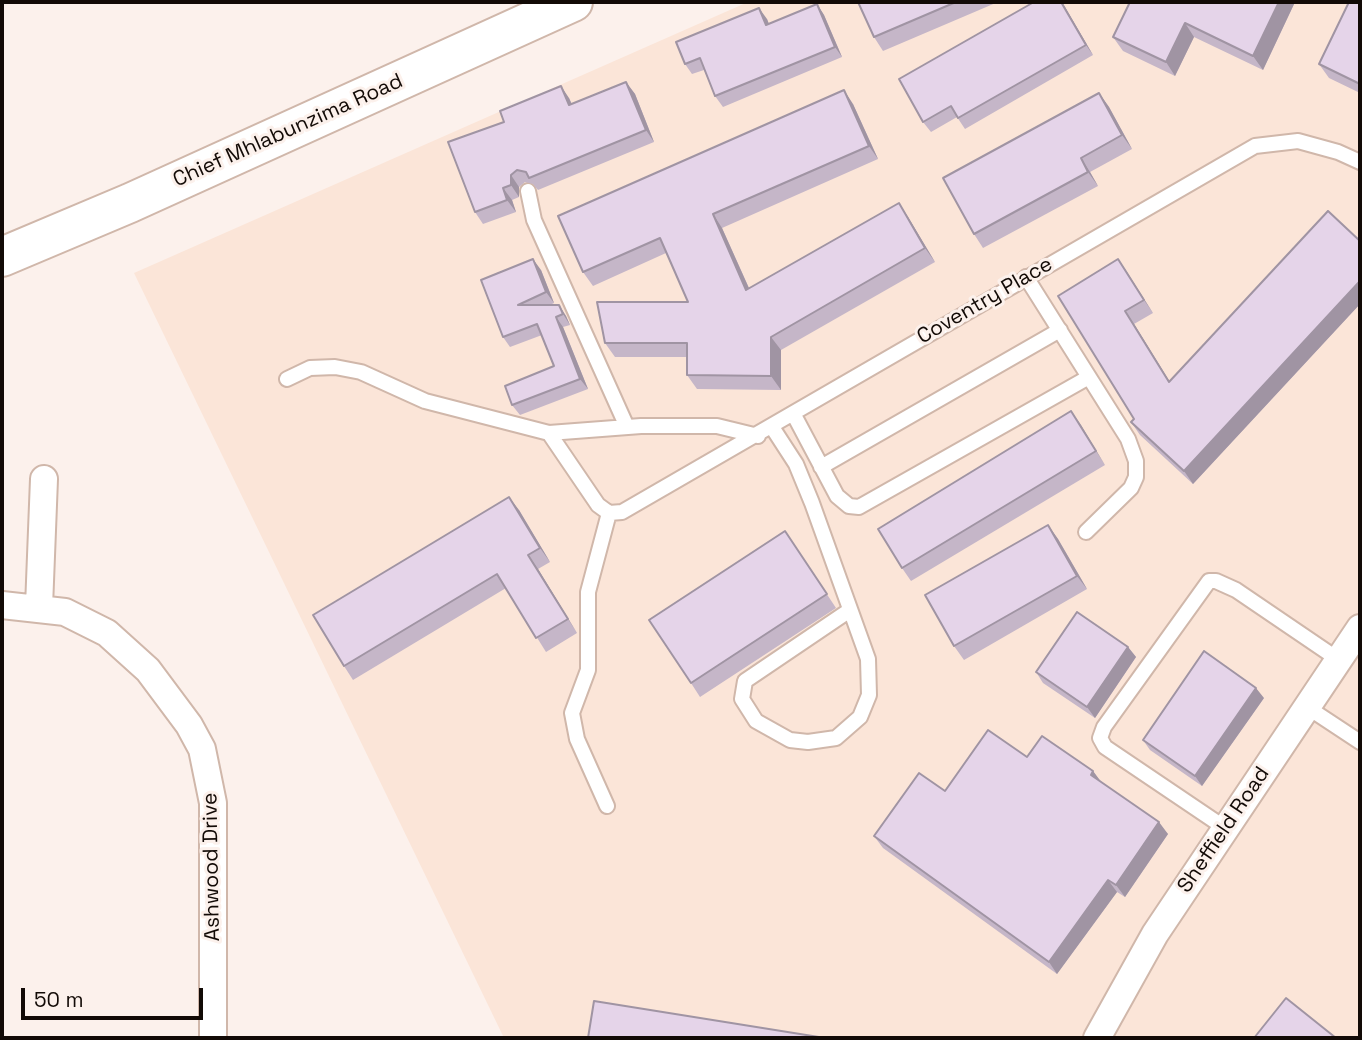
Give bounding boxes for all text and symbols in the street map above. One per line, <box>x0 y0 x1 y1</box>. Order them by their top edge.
street label: Chief Mhlabunzima Road <box>169 69 407 193</box>
street label: Coventry Place <box>913 252 1057 350</box>
street label: Sheffield Road <box>1173 762 1275 898</box>
street label: Ashwood Drive <box>198 792 226 942</box>
scale bar <box>24 974 206 1018</box>
text: 50 m <box>34 986 84 1013</box>

